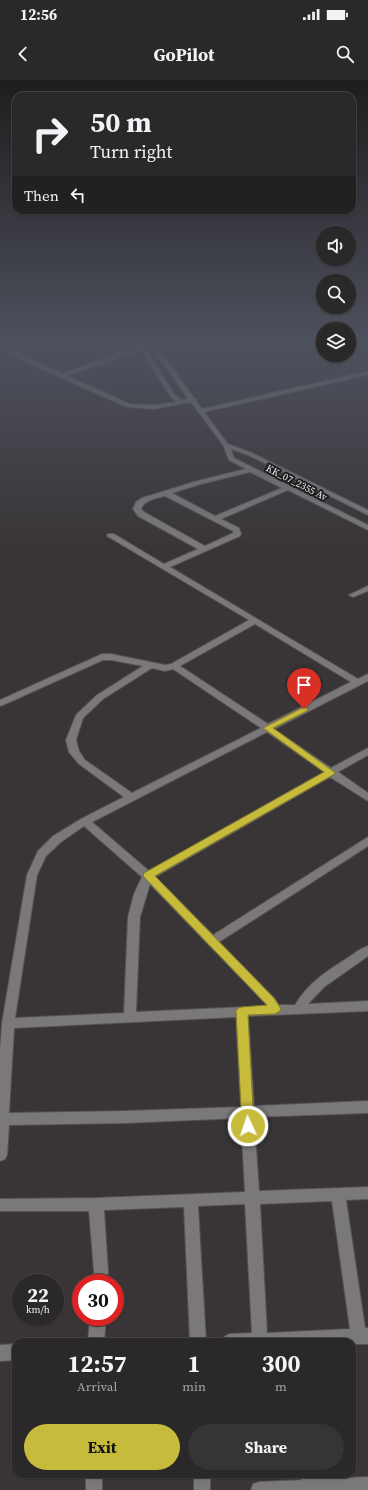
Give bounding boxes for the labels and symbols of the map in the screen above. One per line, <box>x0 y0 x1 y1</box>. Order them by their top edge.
street label: KK_07_2355 Av <box>264 461 330 503</box>
pin <box>287 668 321 709</box>
position arrow <box>227 1105 269 1147</box>
speed limit sign: 30 <box>72 1274 124 1326</box>

